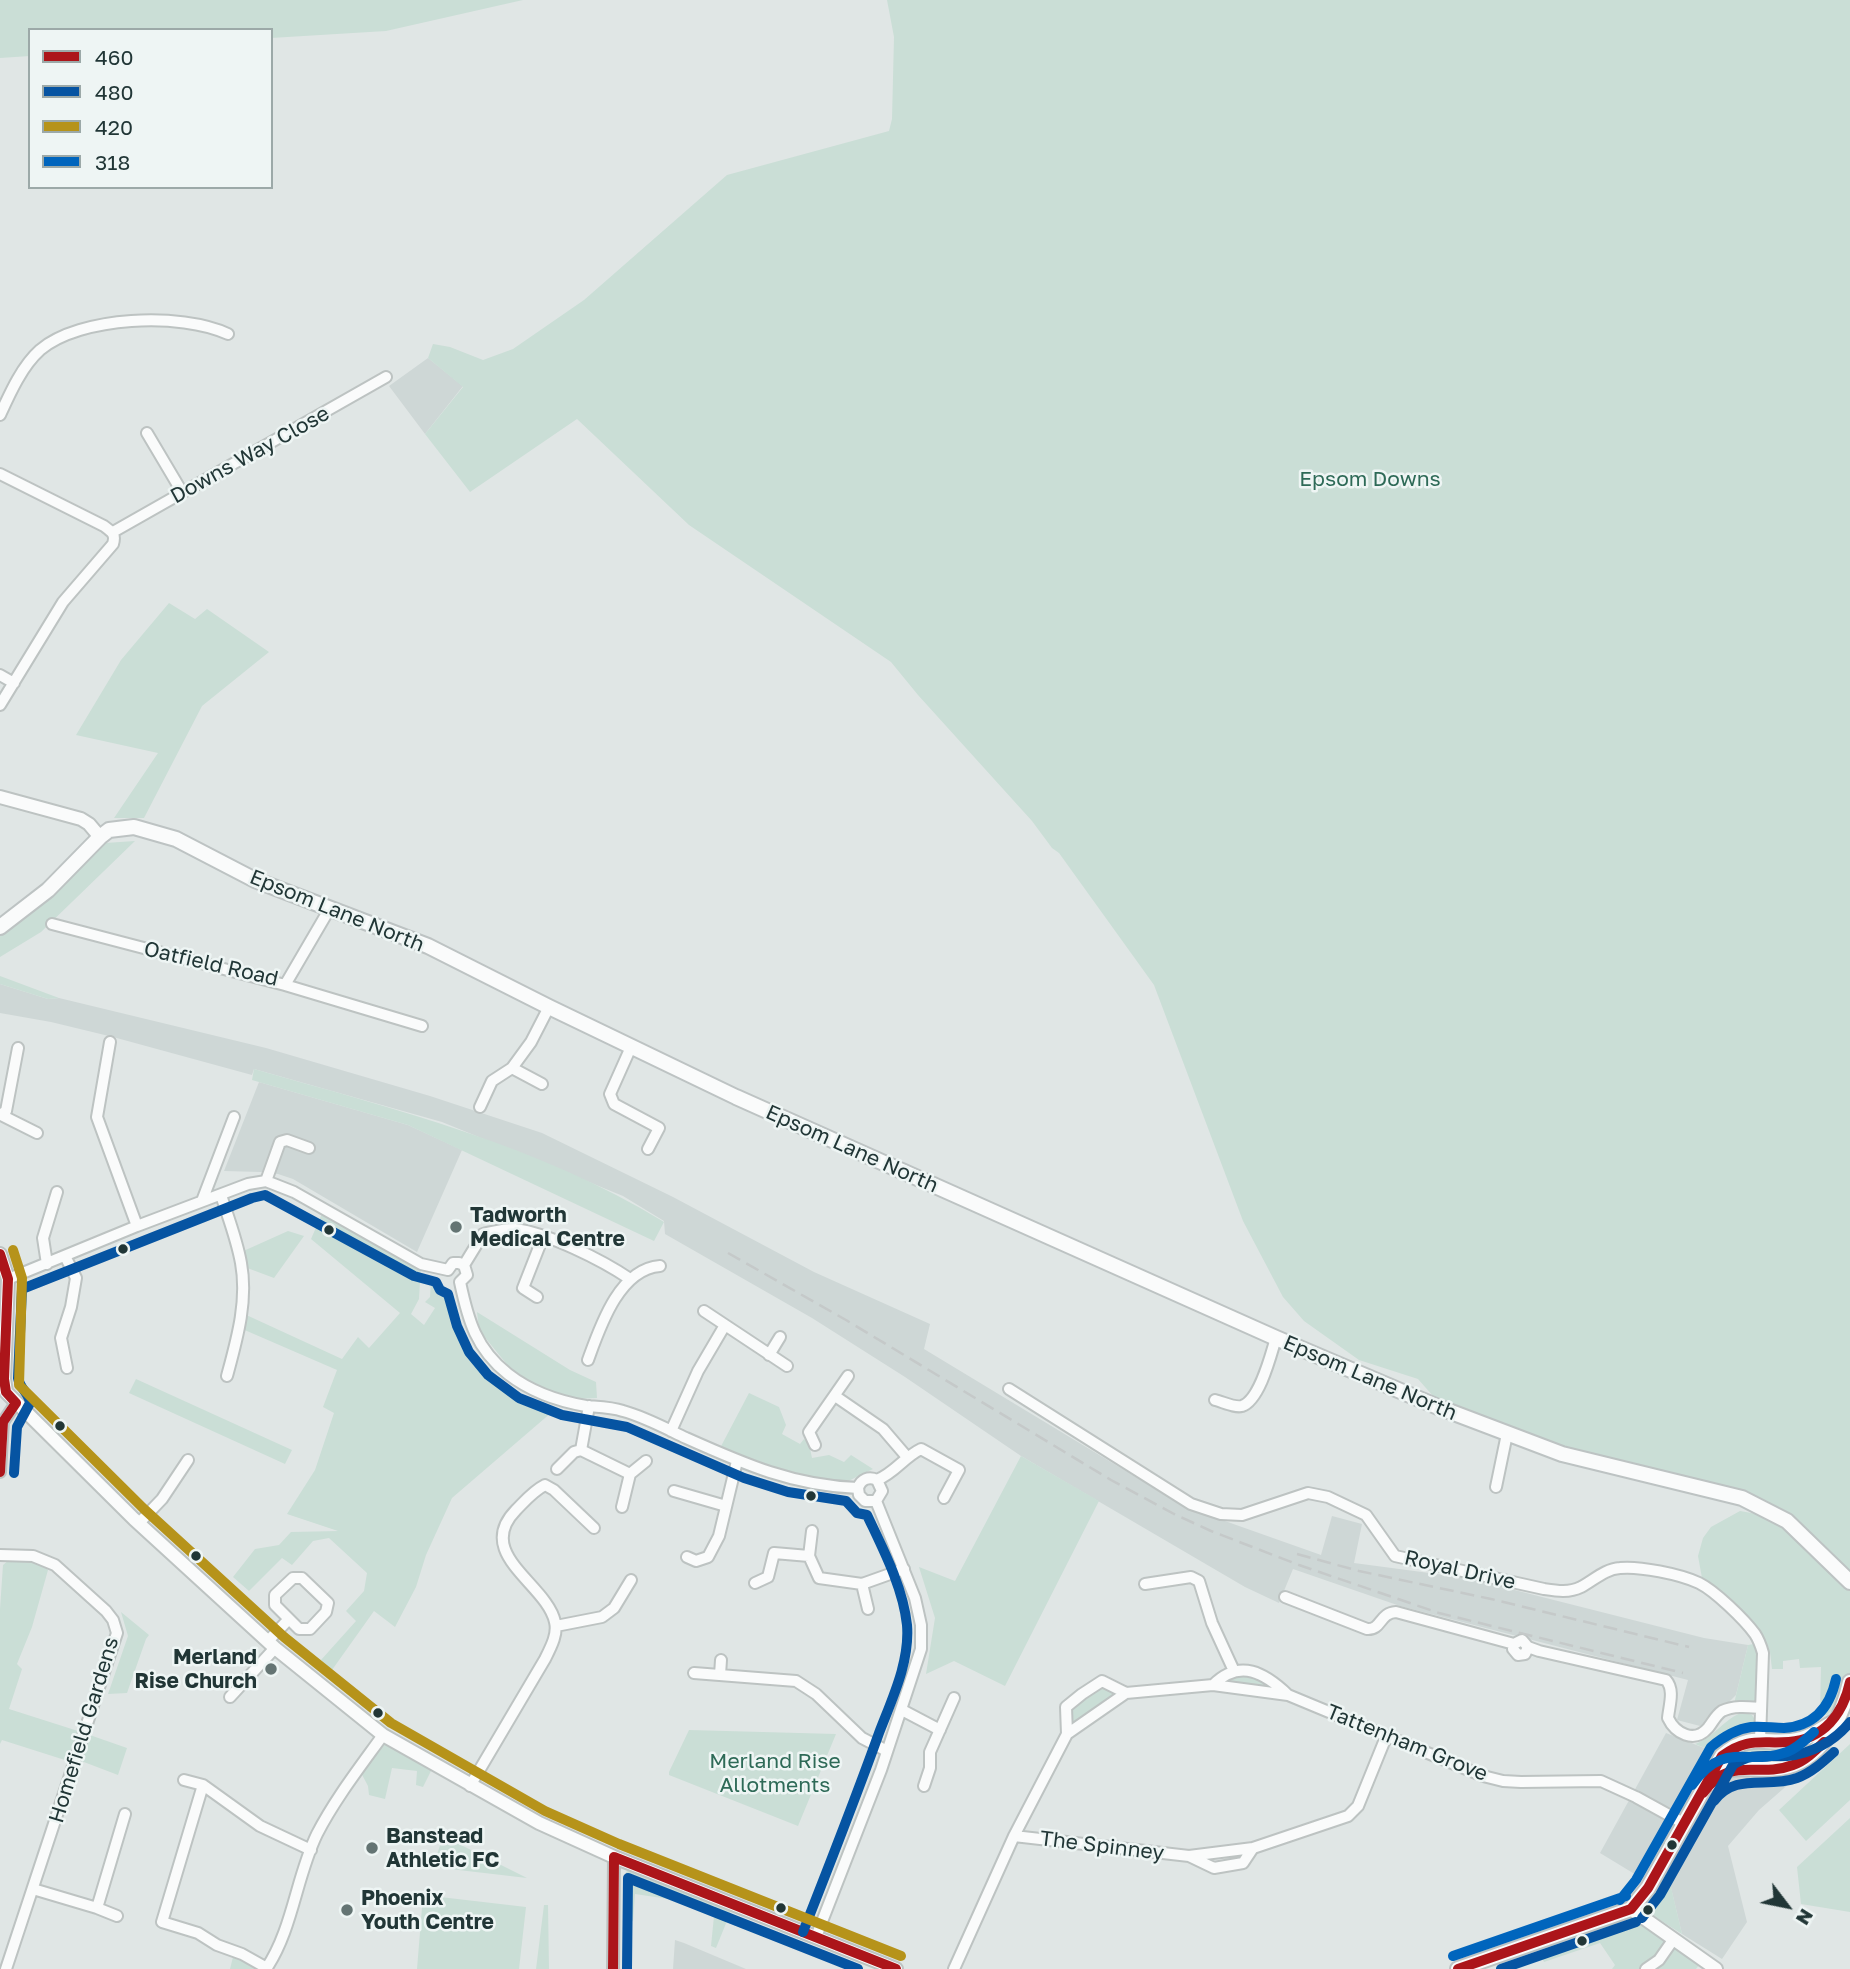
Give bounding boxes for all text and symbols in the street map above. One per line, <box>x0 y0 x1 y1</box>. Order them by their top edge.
legend <box>28 28 273 189</box>
text: 460 <box>95 44 134 70</box>
text: 480 <box>95 79 134 105</box>
text: 420 <box>95 114 133 140</box>
text: 318 <box>95 149 130 175</box>
street label: Downs Way Close <box>166 401 334 509</box>
park label: Epsom Downs <box>1299 466 1441 492</box>
street label: Epsom Lane North <box>246 864 428 958</box>
street label: Oatfield Road <box>141 936 281 992</box>
street label: Epsom Lane North <box>762 1100 942 1198</box>
place label: Tadworth Medical Centre <box>470 1202 625 1252</box>
marker: Tadworth Medical Centre <box>448 1219 464 1235</box>
unlabelled marker <box>322 1223 336 1237</box>
unlabelled marker <box>116 1242 130 1256</box>
street label: Epsom Lane North <box>1279 1330 1461 1426</box>
unlabelled marker <box>53 1419 67 1433</box>
unlabelled marker <box>804 1489 818 1503</box>
street label: Royal Drive <box>1402 1545 1518 1595</box>
unlabelled marker <box>189 1549 203 1563</box>
street label: Homefield Gardens <box>44 1634 124 1826</box>
place label: Merland Rise Church <box>134 1644 257 1694</box>
marker: Merland Rise Church <box>263 1661 279 1677</box>
street label: Tattenham Grove <box>1323 1699 1491 1787</box>
unlabelled marker <box>371 1706 385 1720</box>
park label: Merland Rise Allotments <box>709 1748 841 1798</box>
place label: Banstead Athletic FC <box>386 1823 499 1873</box>
street label: The Spinney <box>1039 1826 1165 1866</box>
unlabelled marker <box>1665 1838 1679 1852</box>
marker: Banstead Athletic FC <box>364 1840 380 1856</box>
north arrow <box>1752 1871 1822 1941</box>
place label: Phoenix Youth Centre <box>361 1885 494 1935</box>
unlabelled marker <box>774 1901 788 1915</box>
marker: Phoenix Youth Centre <box>339 1902 355 1918</box>
unlabelled marker <box>1641 1903 1655 1917</box>
text: N <box>1792 1905 1819 1930</box>
unlabelled marker <box>1575 1934 1589 1948</box>

